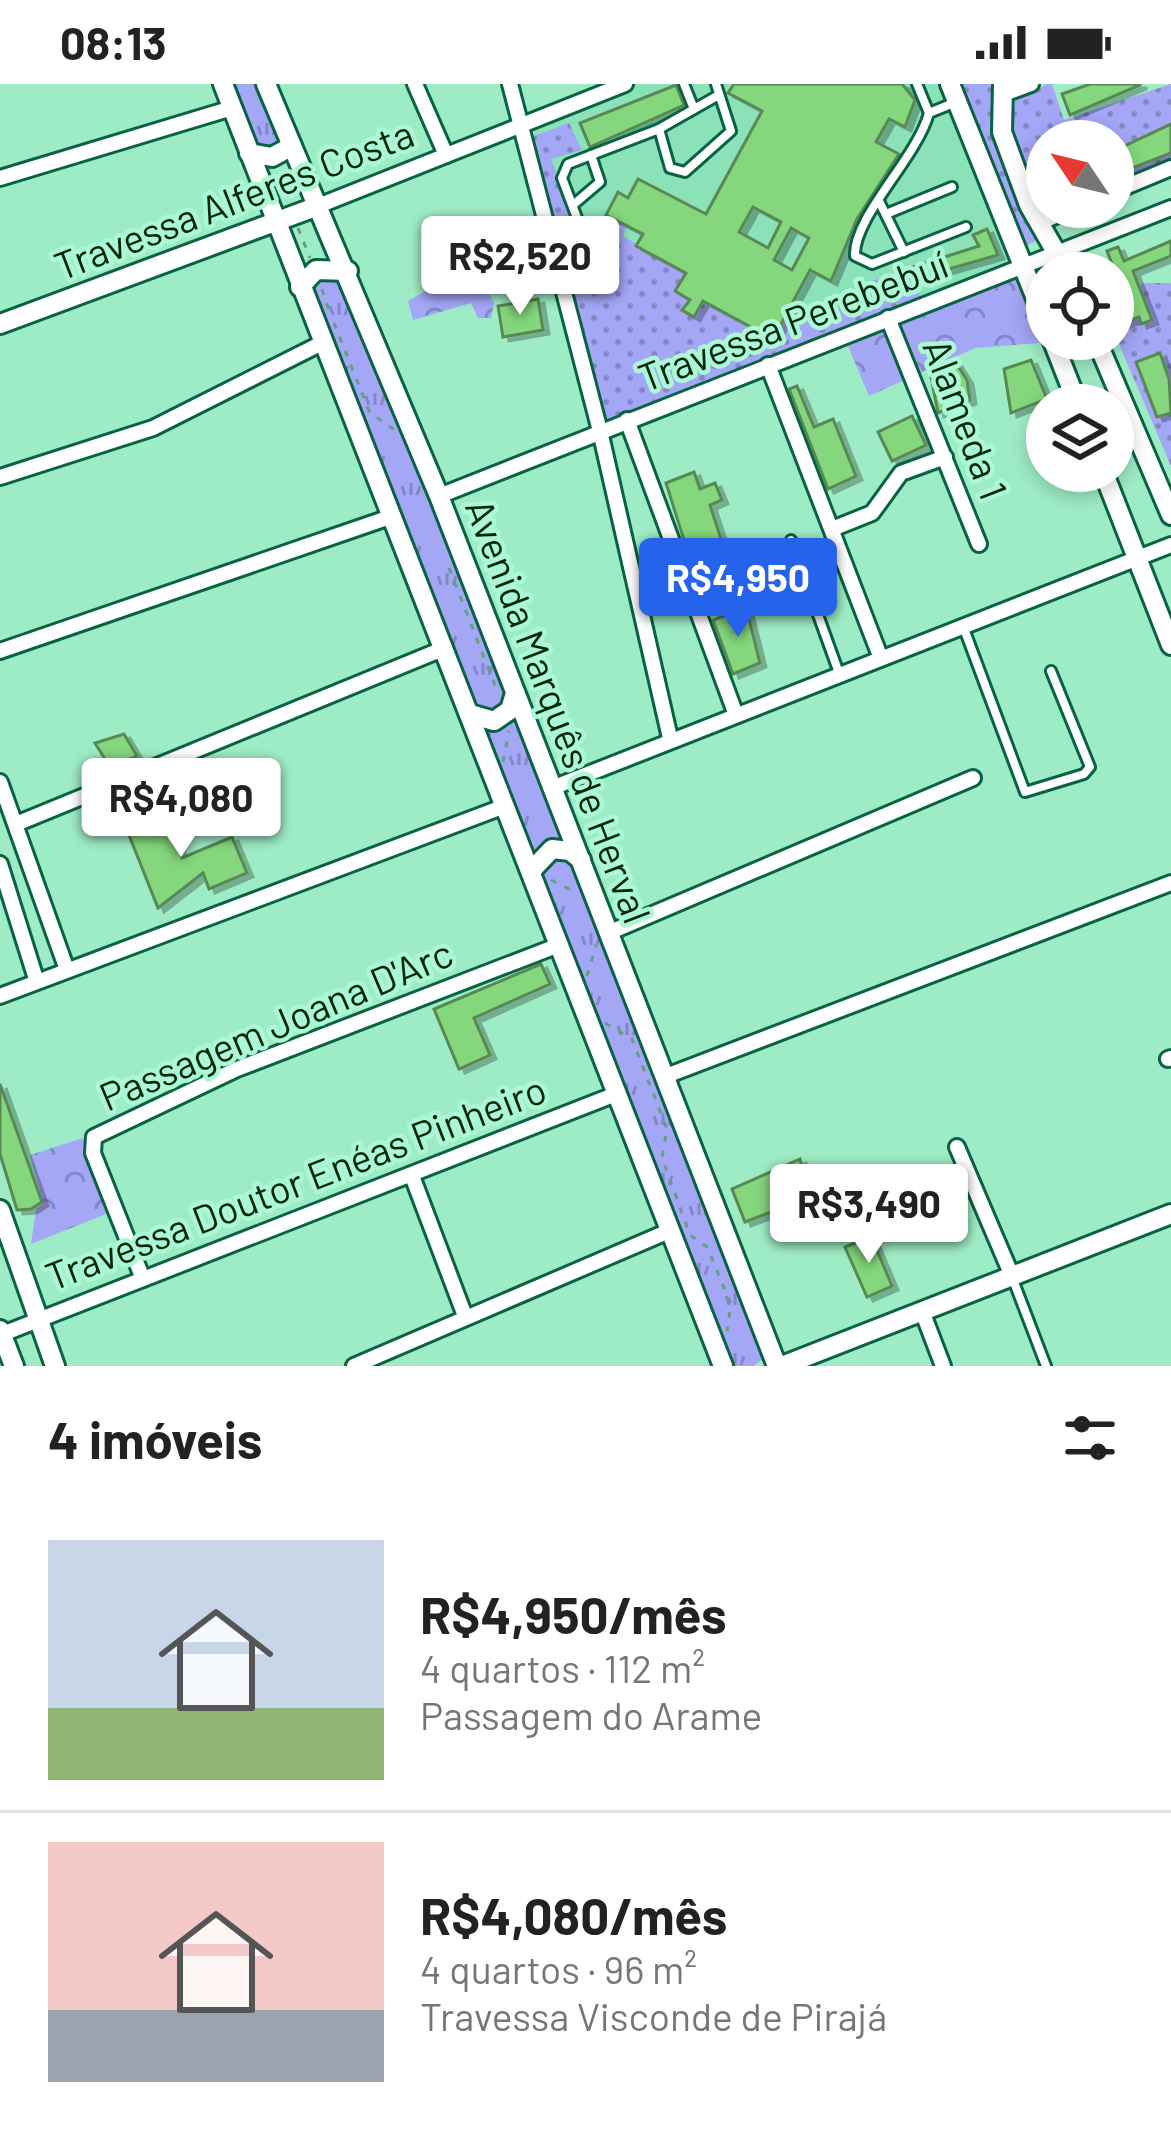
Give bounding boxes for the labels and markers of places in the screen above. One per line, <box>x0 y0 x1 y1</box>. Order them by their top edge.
pin: R$2,520 <box>409 216 631 318</box>
pin: R$4,950 <box>627 538 849 640</box>
pin: R$4,080 <box>70 758 292 860</box>
pin: R$3,490 <box>758 1164 980 1266</box>

